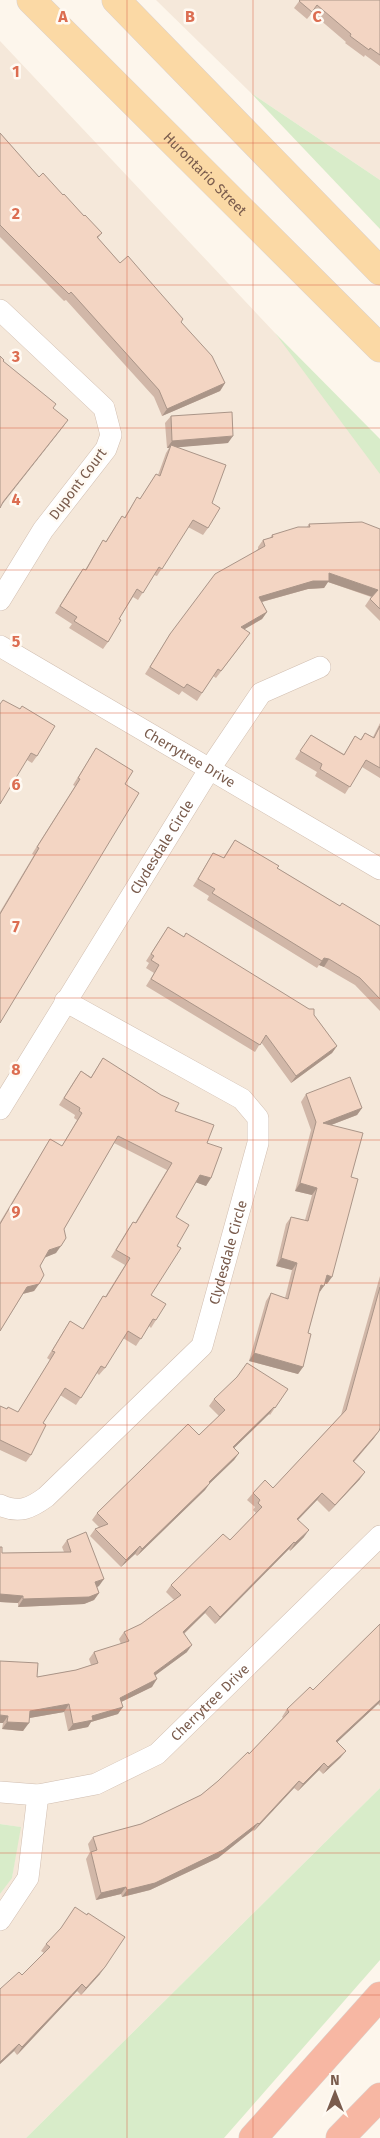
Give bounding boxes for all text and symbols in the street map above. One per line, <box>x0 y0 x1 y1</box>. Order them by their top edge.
text: A <box>57 7 68 26</box>
text: B <box>185 7 195 26</box>
text: C <box>312 7 322 26</box>
text: 1 <box>12 62 20 81</box>
street label: Hurontario Street <box>160 129 251 220</box>
text: 2 <box>12 204 20 223</box>
text: 3 <box>11 347 20 366</box>
street label: Dupont Court <box>46 444 111 523</box>
text: 4 <box>11 490 21 509</box>
text: 5 <box>12 632 21 651</box>
street label: Cherrytree Drive <box>141 724 239 791</box>
text: 6 <box>11 775 21 794</box>
street label: Clydesdale Circle <box>126 797 197 897</box>
text: 7 <box>12 917 20 936</box>
text: 8 <box>11 1060 21 1079</box>
street label: Clydesdale Circle <box>205 1198 250 1306</box>
text: 9 <box>12 1202 21 1221</box>
street label: Cherrytree Drive <box>167 1660 253 1745</box>
north arrow <box>310 2068 360 2118</box>
text: N <box>330 2072 340 2089</box>

